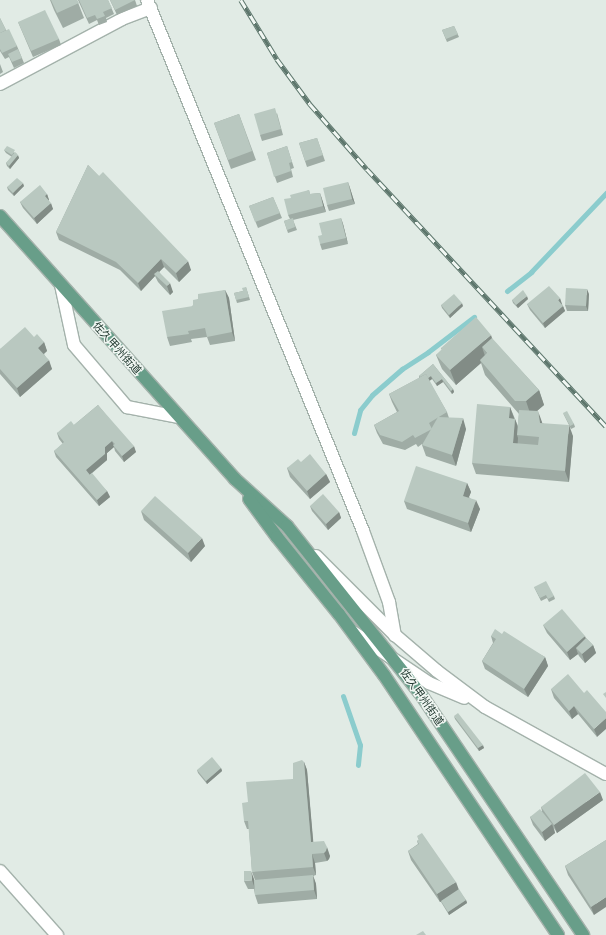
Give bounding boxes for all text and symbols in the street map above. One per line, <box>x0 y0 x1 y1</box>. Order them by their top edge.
street label: 佐久甲州街道 <box>90 319 144 377</box>
street label: 佐久甲州街道 <box>398 666 446 728</box>

